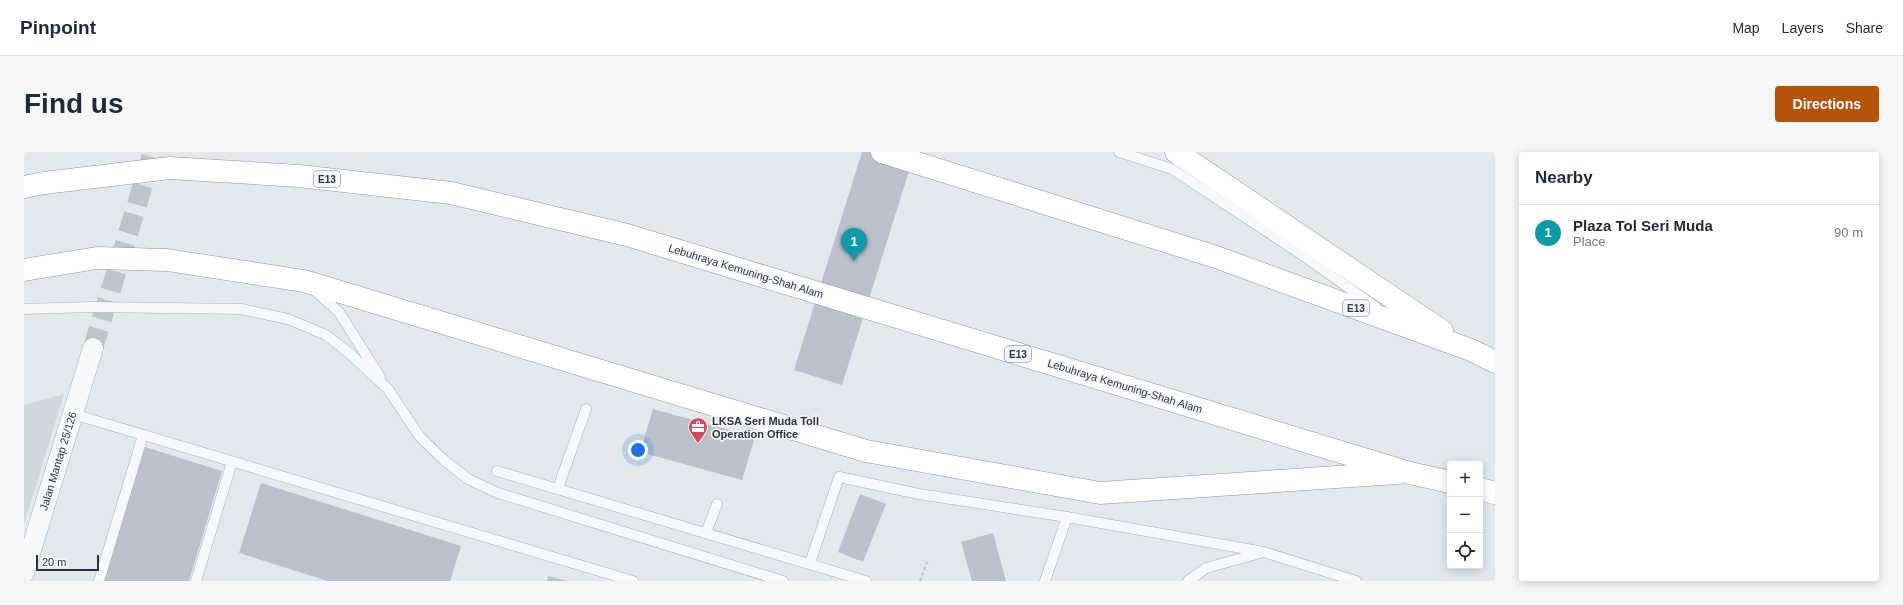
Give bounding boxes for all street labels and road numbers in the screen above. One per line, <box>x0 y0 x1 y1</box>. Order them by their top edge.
road number: E13 <box>314 171 340 187</box>
street label: Lebuhraya Kemuning-Shah Alam <box>667 242 825 300</box>
road number: E13 <box>1343 300 1369 316</box>
road number: E13 <box>1005 346 1031 362</box>
street label: Lebuhraya Kemuning-Shah Alam <box>1046 357 1204 415</box>
street label: Jalan Mantap 25/126 <box>37 410 79 512</box>

